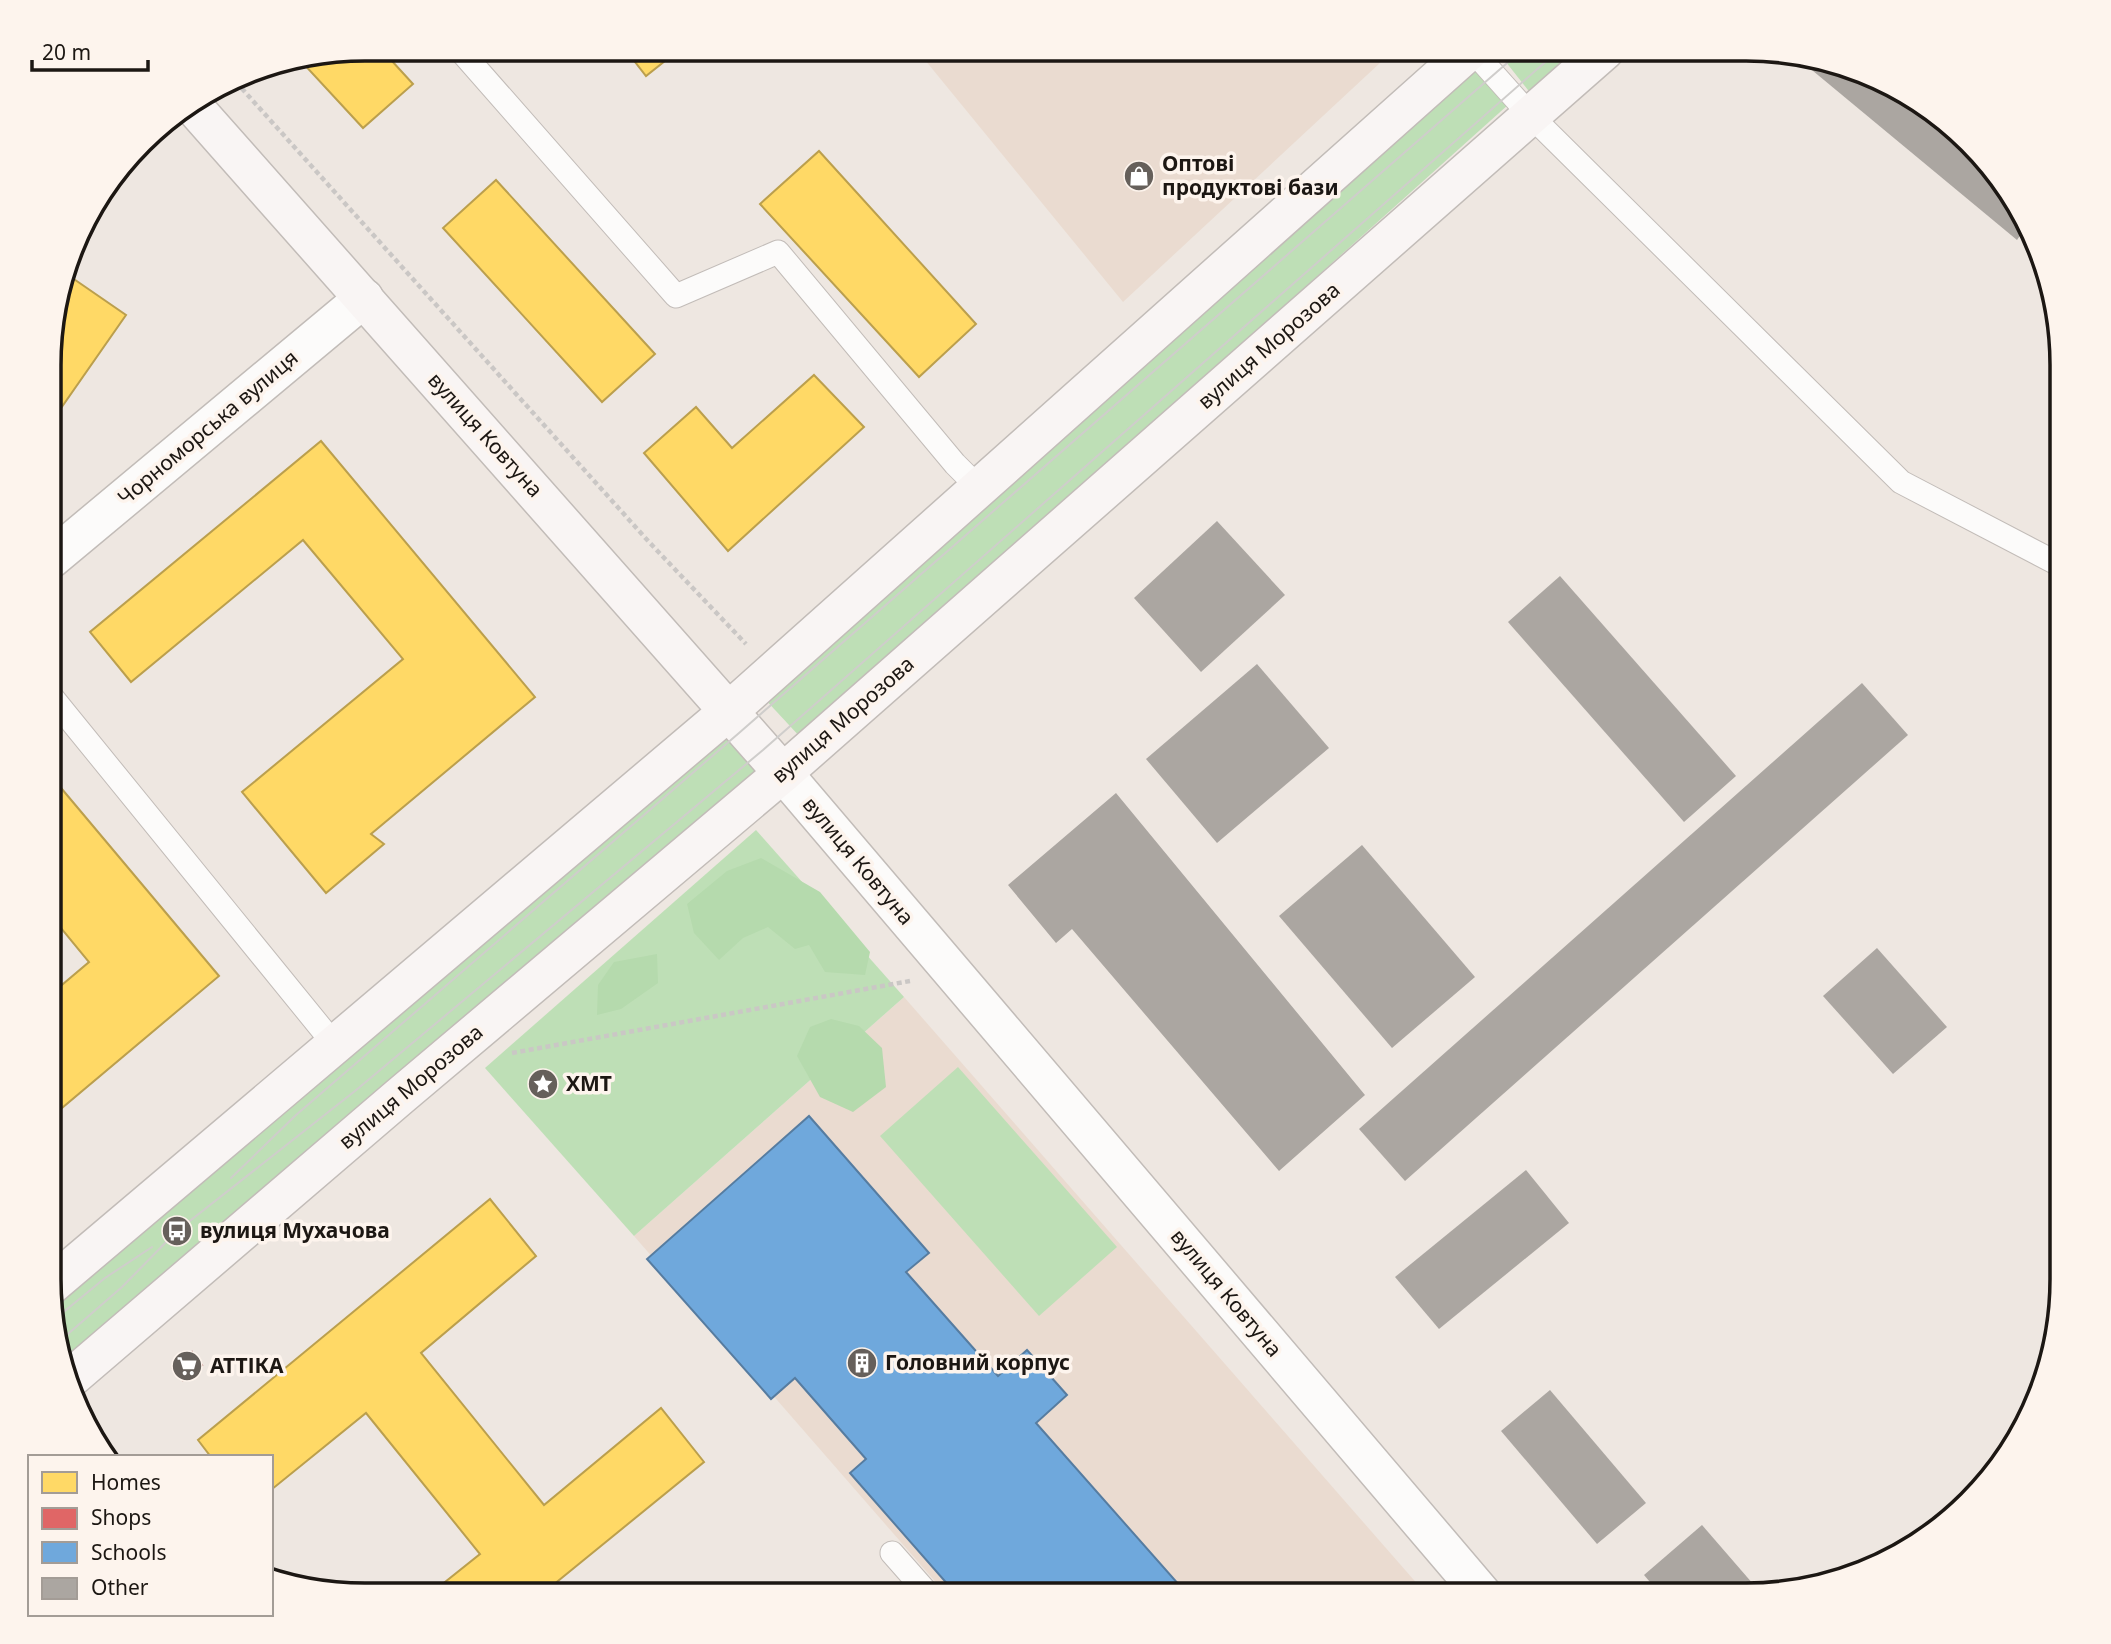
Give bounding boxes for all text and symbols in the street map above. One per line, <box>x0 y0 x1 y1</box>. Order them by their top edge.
scale bar <box>32 28 147 72</box>
text: 20 m <box>42 38 91 66</box>
place label: Оптові продуктові бази <box>1162 149 1339 201</box>
shop icon: Оптові продуктові бази <box>1122 159 1156 193</box>
street label: вулиця Морозова <box>1191 276 1345 415</box>
street label: Чорноморська вулиця <box>111 343 303 511</box>
street label: вулиця Ковтуна <box>422 366 549 503</box>
street label: вулиця Морозова <box>765 650 919 789</box>
street label: вулиця Ковтуна <box>797 790 921 930</box>
street label: вулиця Морозова <box>332 1018 488 1155</box>
place icon: ХМТ <box>526 1067 560 1101</box>
place label: ХМТ <box>566 1069 612 1097</box>
bus stop icon: вулиця Мухачова <box>160 1214 194 1248</box>
place label: вулиця Мухачова <box>200 1216 390 1244</box>
street label: вулиця Ковтуна <box>1165 1222 1289 1362</box>
building icon: Головний корпус <box>845 1346 879 1380</box>
place label: Головний корпус <box>885 1348 1070 1376</box>
supermarket icon: АТТІКА <box>170 1349 204 1383</box>
place label: АТТІКА <box>210 1351 284 1379</box>
legend <box>28 1455 273 1616</box>
text: Homes <box>91 1468 161 1496</box>
text: Shops <box>91 1503 151 1531</box>
text: Schools <box>91 1538 166 1566</box>
text: Other <box>91 1573 149 1601</box>

